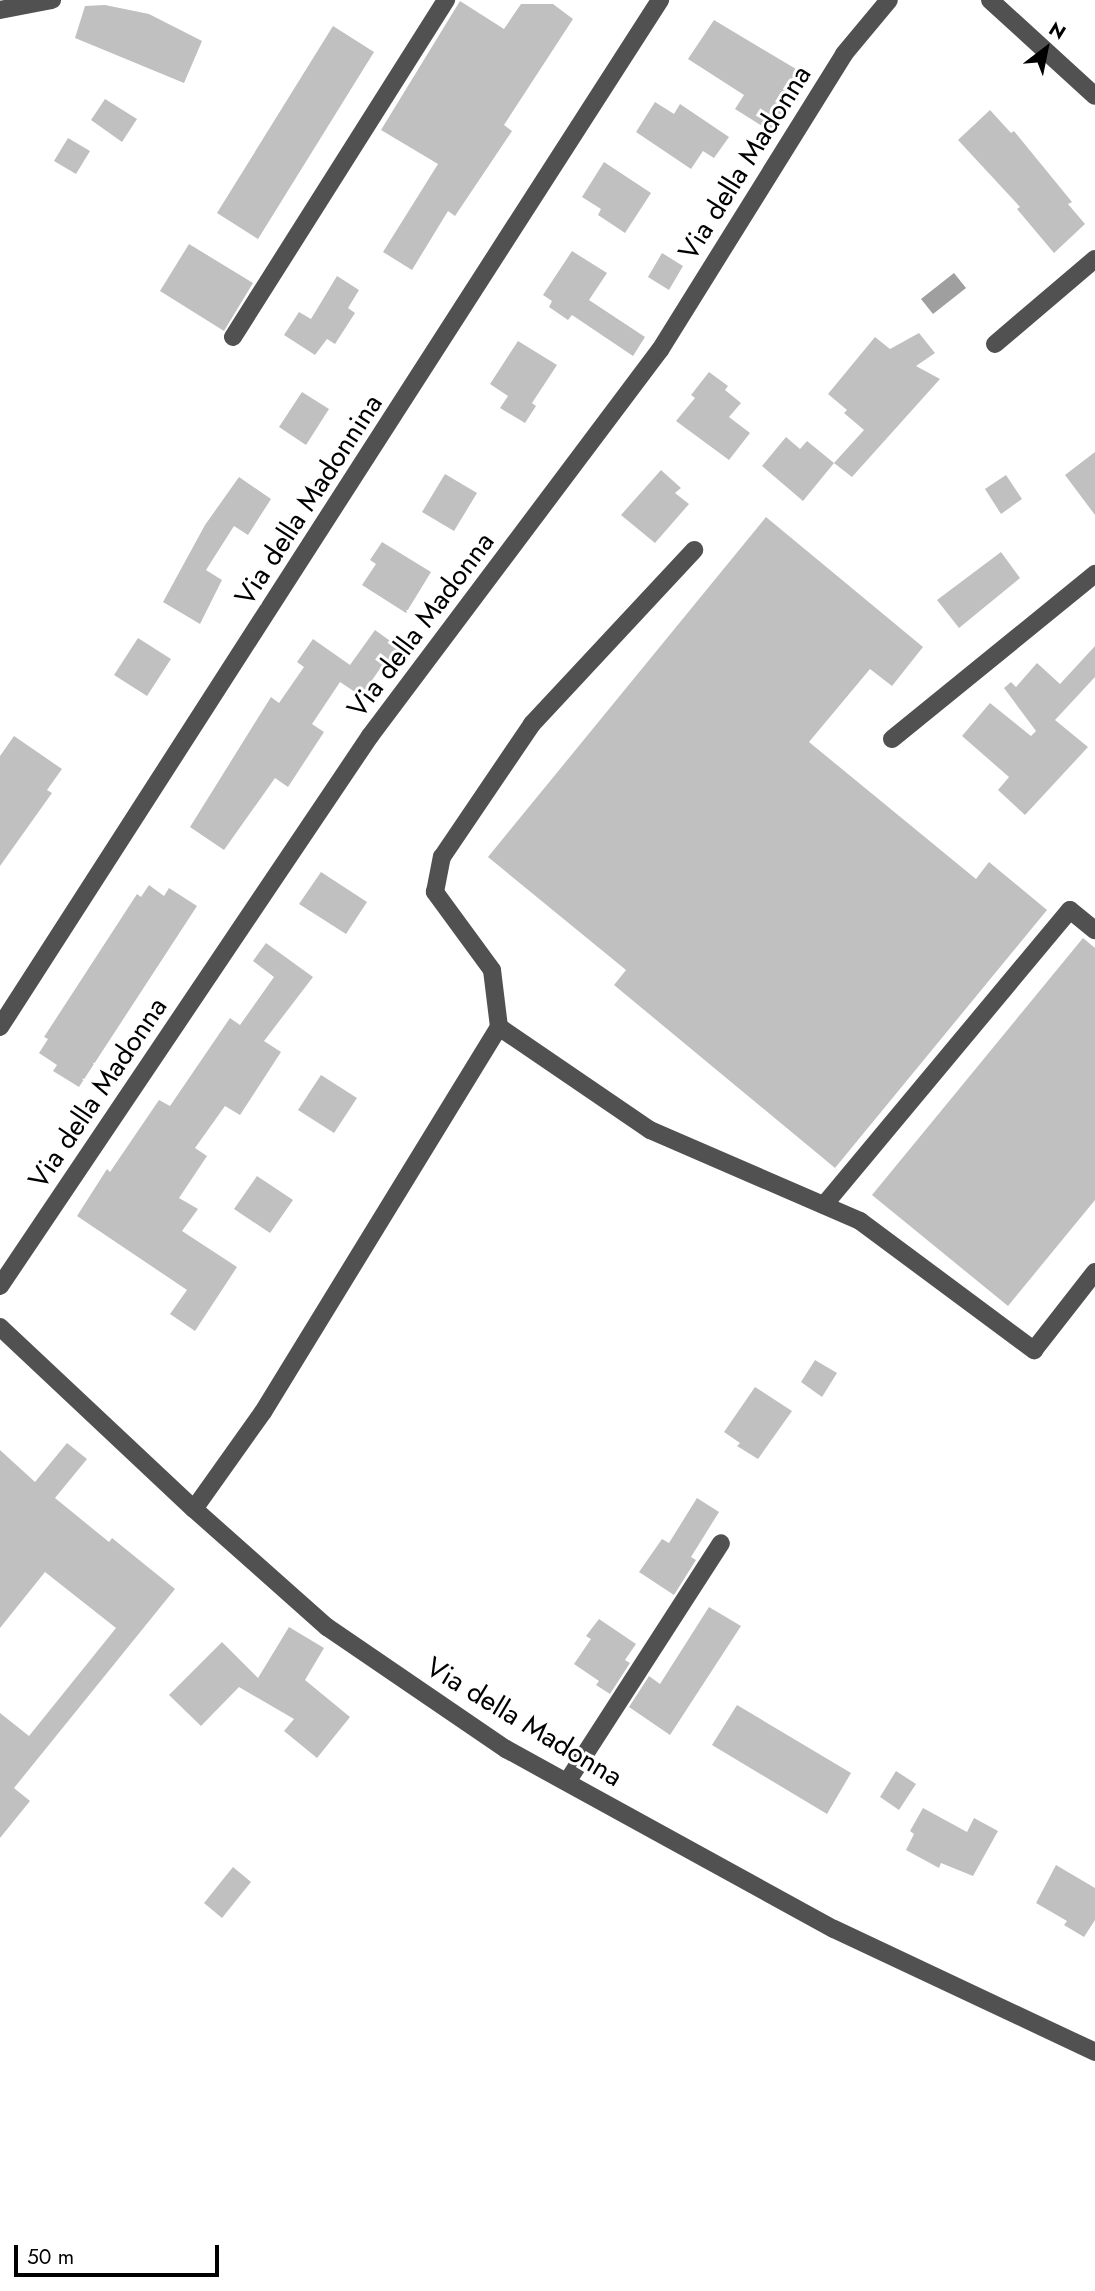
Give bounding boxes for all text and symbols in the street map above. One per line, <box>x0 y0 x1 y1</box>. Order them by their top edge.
north arrow <box>1011 14 1081 84</box>
text: N <box>1044 15 1071 46</box>
street label: Via della Madonna <box>672 60 818 266</box>
street label: Via della Madonnina <box>228 388 390 612</box>
street label: Via della Madonna <box>340 526 502 724</box>
street label: Via della Madonna <box>22 991 174 1195</box>
street label: Via della Madonna <box>420 1650 628 1794</box>
scale bar <box>18 2232 222 2276</box>
text: 50 m <box>27 2242 74 2272</box>

